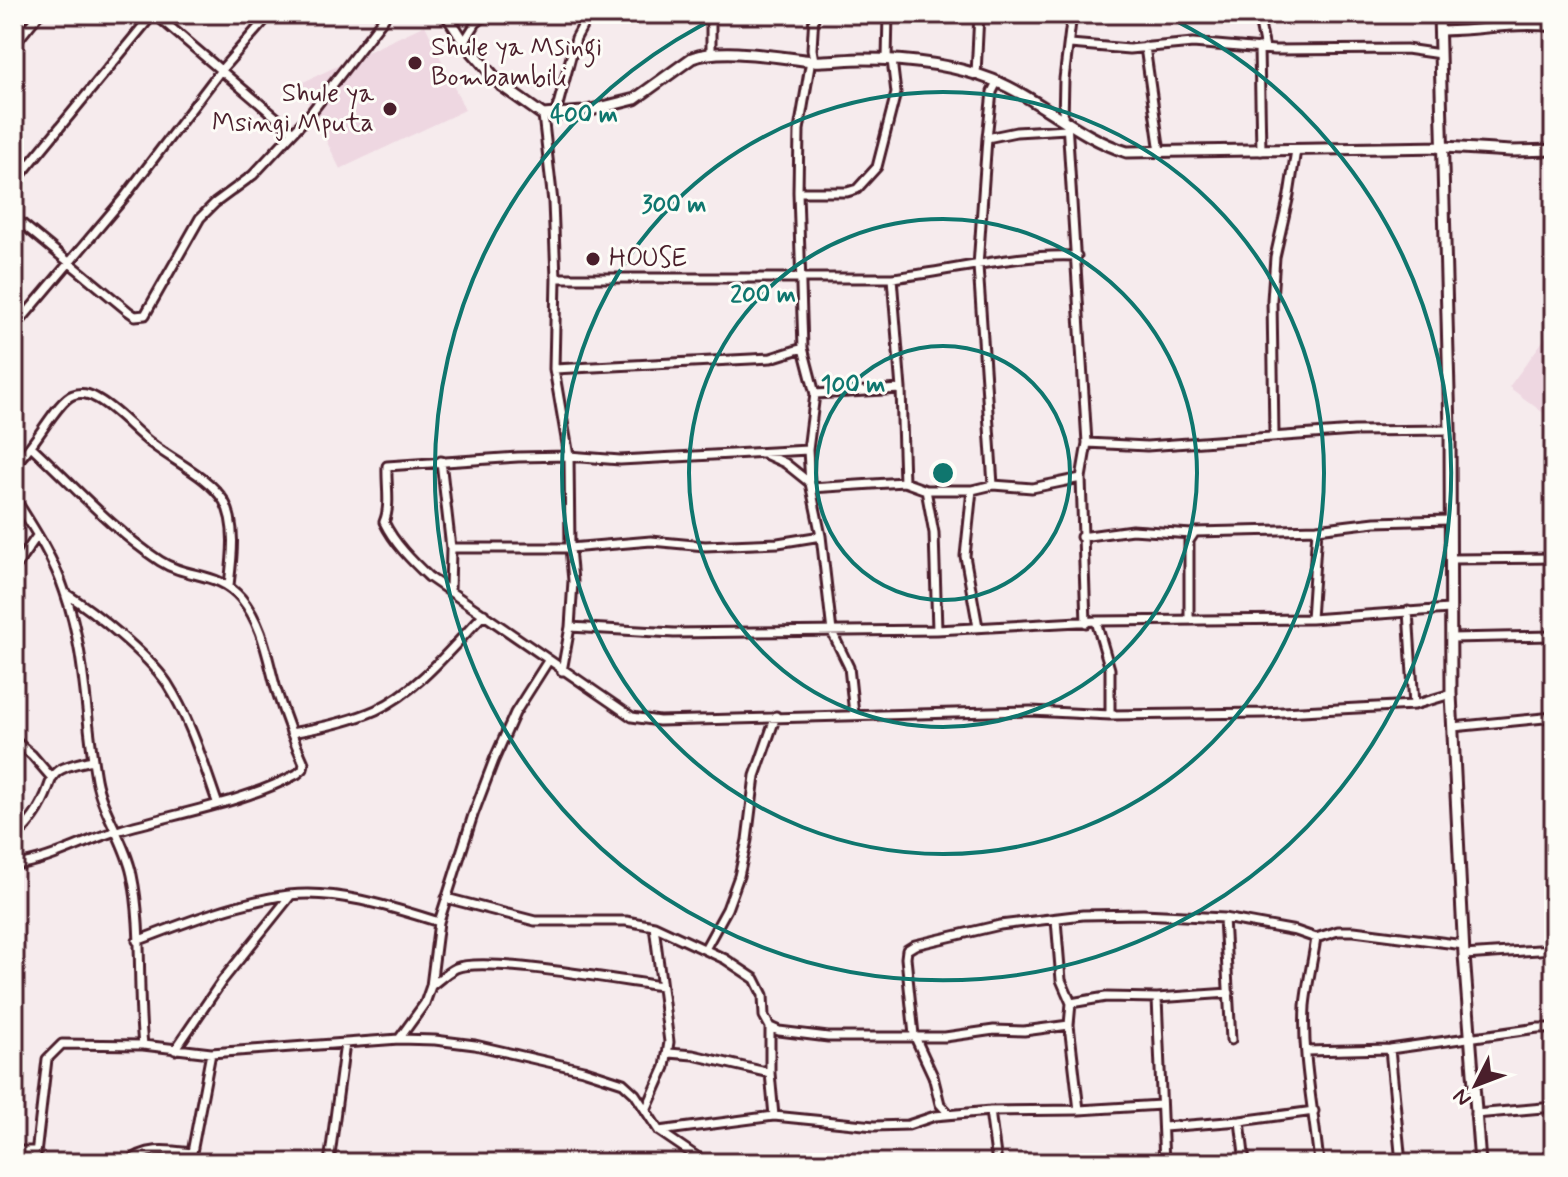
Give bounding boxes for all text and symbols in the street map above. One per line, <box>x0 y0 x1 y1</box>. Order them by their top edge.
place label: Shule ya Msingi Bombambili <box>431 31 602 95</box>
marker: Shule ya Msingi Bombambili <box>406 54 424 72</box>
place label: Shule ya Msingi Mputa <box>212 77 374 141</box>
marker: Shule ya Msingi Mputa <box>381 100 399 118</box>
text: 400 m <box>550 100 618 131</box>
text: 300 m <box>642 190 706 221</box>
place label: HOUSE <box>609 242 687 276</box>
marker: HOUSE <box>584 250 602 268</box>
text: 200 m <box>730 280 796 311</box>
text: 100 m <box>821 370 885 401</box>
centre of rings <box>929 459 957 487</box>
north arrow <box>1436 1045 1516 1125</box>
text: N <box>1447 1082 1478 1112</box>

